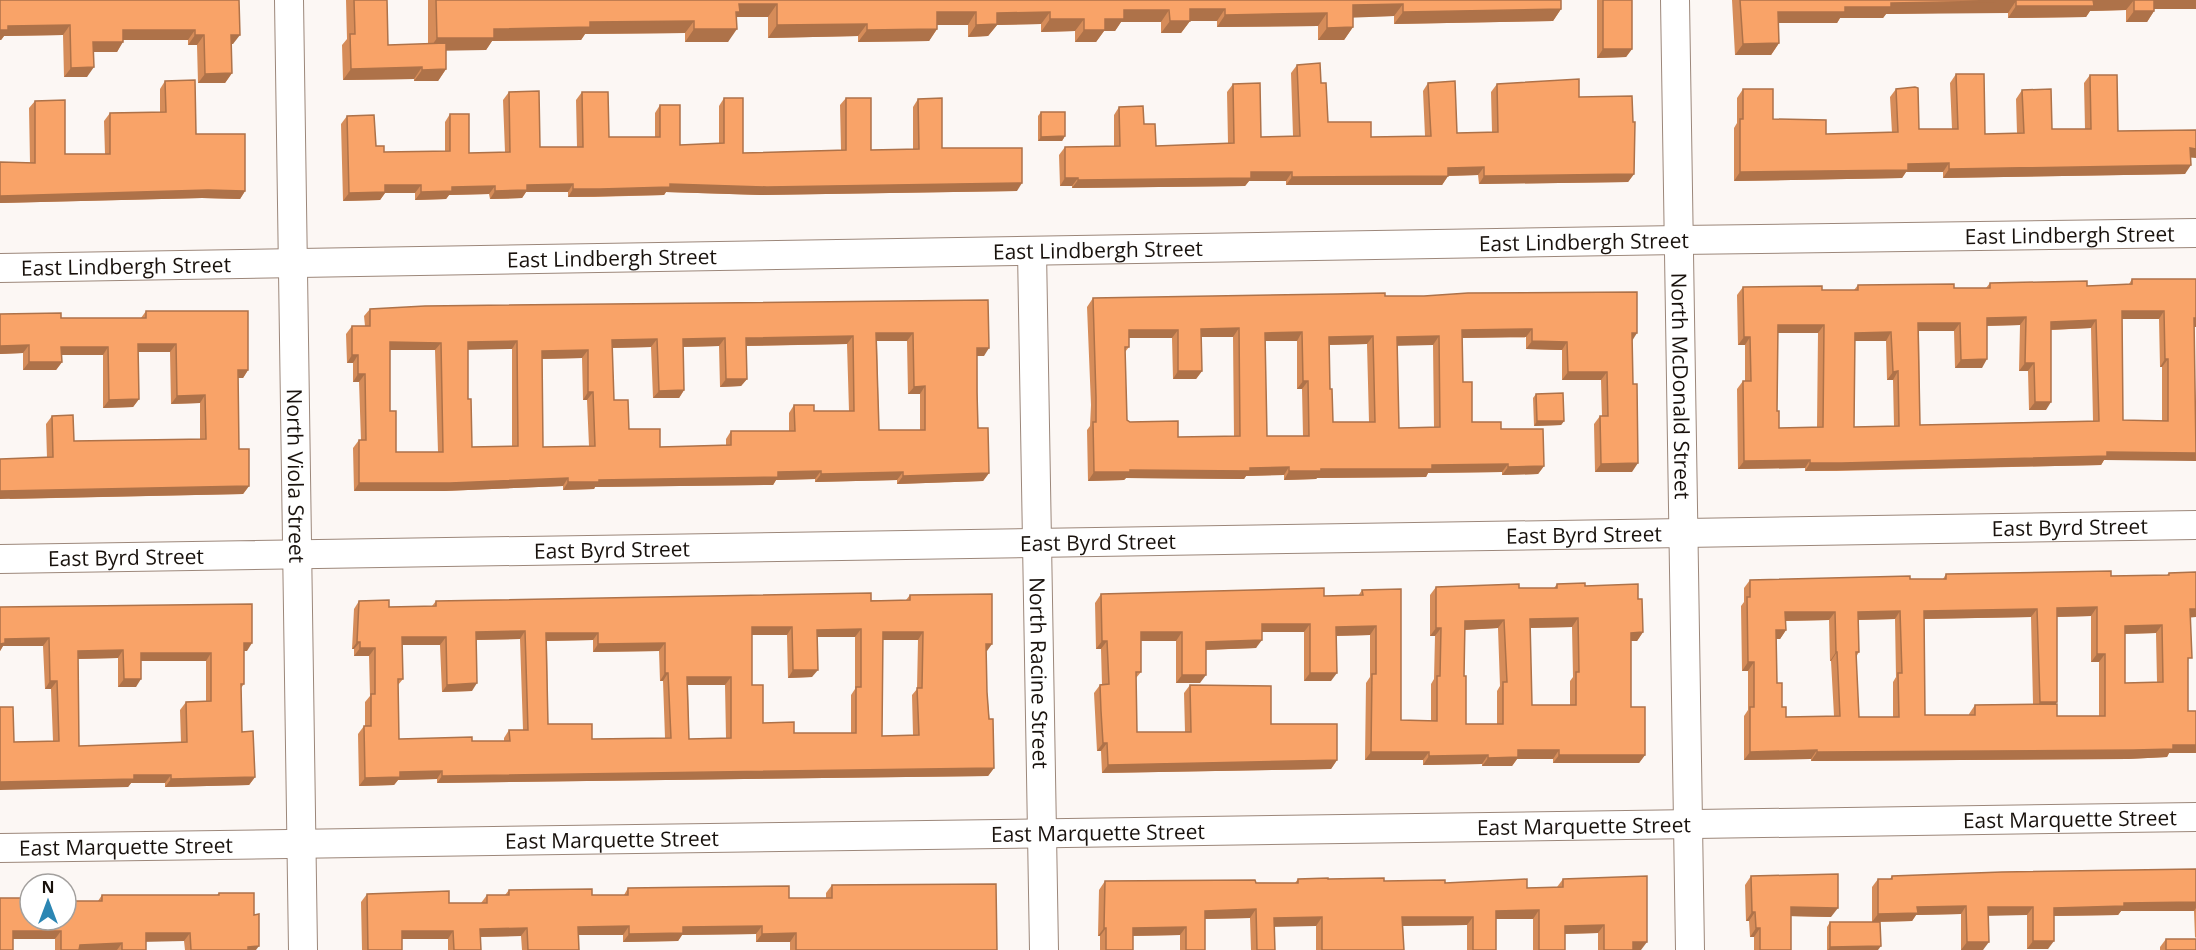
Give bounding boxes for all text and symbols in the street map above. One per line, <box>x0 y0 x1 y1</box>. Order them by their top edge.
street label: East Lindbergh Street <box>1965 219 2175 250</box>
street label: East Lindbergh Street <box>1479 226 1689 257</box>
street label: East Lindbergh Street <box>993 234 1203 265</box>
street label: East Lindbergh Street <box>507 242 717 274</box>
street label: East Lindbergh Street <box>21 250 231 282</box>
street label: North McDonald Street <box>1665 272 1697 499</box>
street label: North Viola Street <box>281 388 311 563</box>
street label: East Byrd Street <box>1992 512 2148 542</box>
street label: East Byrd Street <box>1506 519 1662 550</box>
street label: East Byrd Street <box>1020 527 1176 557</box>
street label: East Byrd Street <box>534 534 690 565</box>
street label: East Byrd Street <box>48 542 204 572</box>
street label: North Racine Street <box>1024 577 1055 769</box>
street label: East Marquette Street <box>1963 803 2177 834</box>
street label: East Marquette Street <box>1477 810 1691 841</box>
street label: East Marquette Street <box>991 817 1205 848</box>
street label: East Marquette Street <box>505 824 719 855</box>
street label: East Marquette Street <box>19 831 233 862</box>
north arrow <box>18 872 78 932</box>
text: N <box>41 876 55 898</box>

